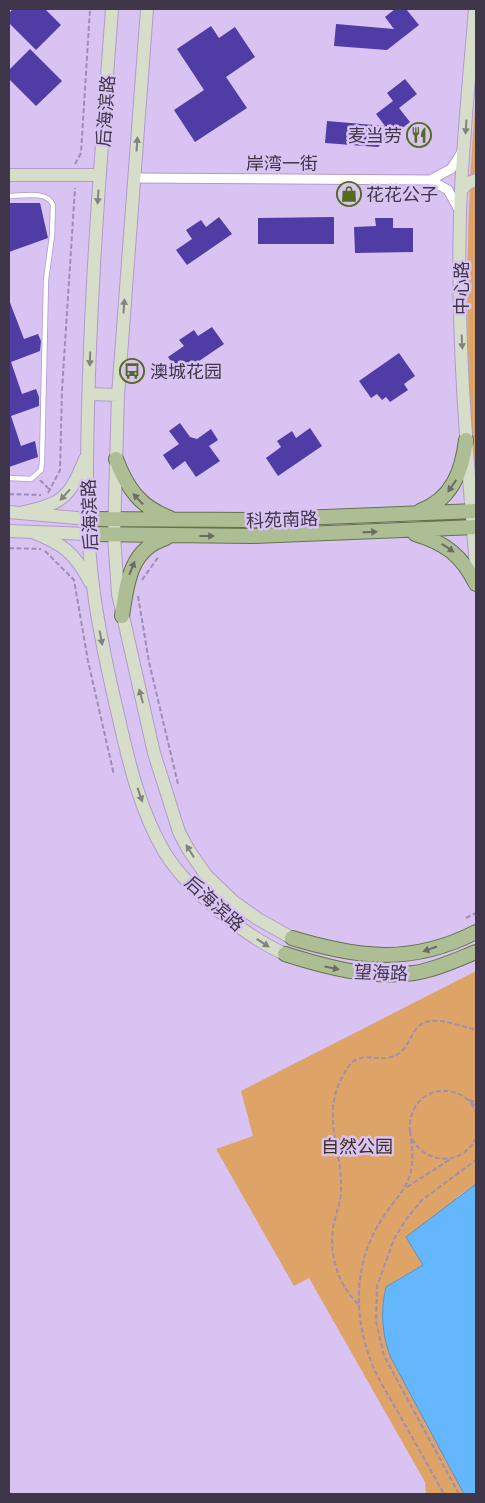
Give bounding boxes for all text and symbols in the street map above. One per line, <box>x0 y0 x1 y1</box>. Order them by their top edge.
street label: 后海滨路 <box>92 74 118 148</box>
one-way arrow <box>461 119 469 135</box>
restaurant icon: 麦当劳 <box>406 122 432 148</box>
place label: 麦当劳 <box>348 124 402 146</box>
one-way arrow <box>133 135 141 151</box>
street label: 岸湾一街 <box>246 152 318 174</box>
shop icon: 花花公子 <box>336 181 362 207</box>
place label: 花花公子 <box>366 183 438 205</box>
one-way arrow <box>94 189 102 205</box>
street label: 中心路 <box>450 261 472 315</box>
one-way arrow <box>121 297 129 313</box>
one-way arrow <box>458 334 466 350</box>
one-way arrow <box>86 351 94 367</box>
bus stop icon: 澳城花园 <box>119 358 145 384</box>
place label: 澳城花园 <box>150 360 222 382</box>
street label: 后海滨路 <box>77 479 101 551</box>
one-way arrow <box>447 479 457 493</box>
one-way arrow <box>59 489 71 501</box>
one-way arrow <box>132 493 144 505</box>
street label: 科苑南路 <box>246 507 318 531</box>
one-way arrow <box>362 528 378 536</box>
one-way arrow <box>199 532 215 540</box>
one-way arrow <box>441 543 455 553</box>
one-way arrow <box>129 561 137 575</box>
one-way arrow <box>97 630 105 645</box>
one-way arrow <box>137 689 145 704</box>
one-way arrow <box>137 788 145 803</box>
one-way arrow <box>185 844 194 858</box>
street label: 后海滨路 <box>181 871 249 935</box>
one-way arrow <box>257 939 270 948</box>
one-way arrow <box>423 946 438 953</box>
street label: 望海路 <box>354 960 408 984</box>
one-way arrow <box>324 964 339 972</box>
park label: 自然公园 <box>321 1135 393 1157</box>

